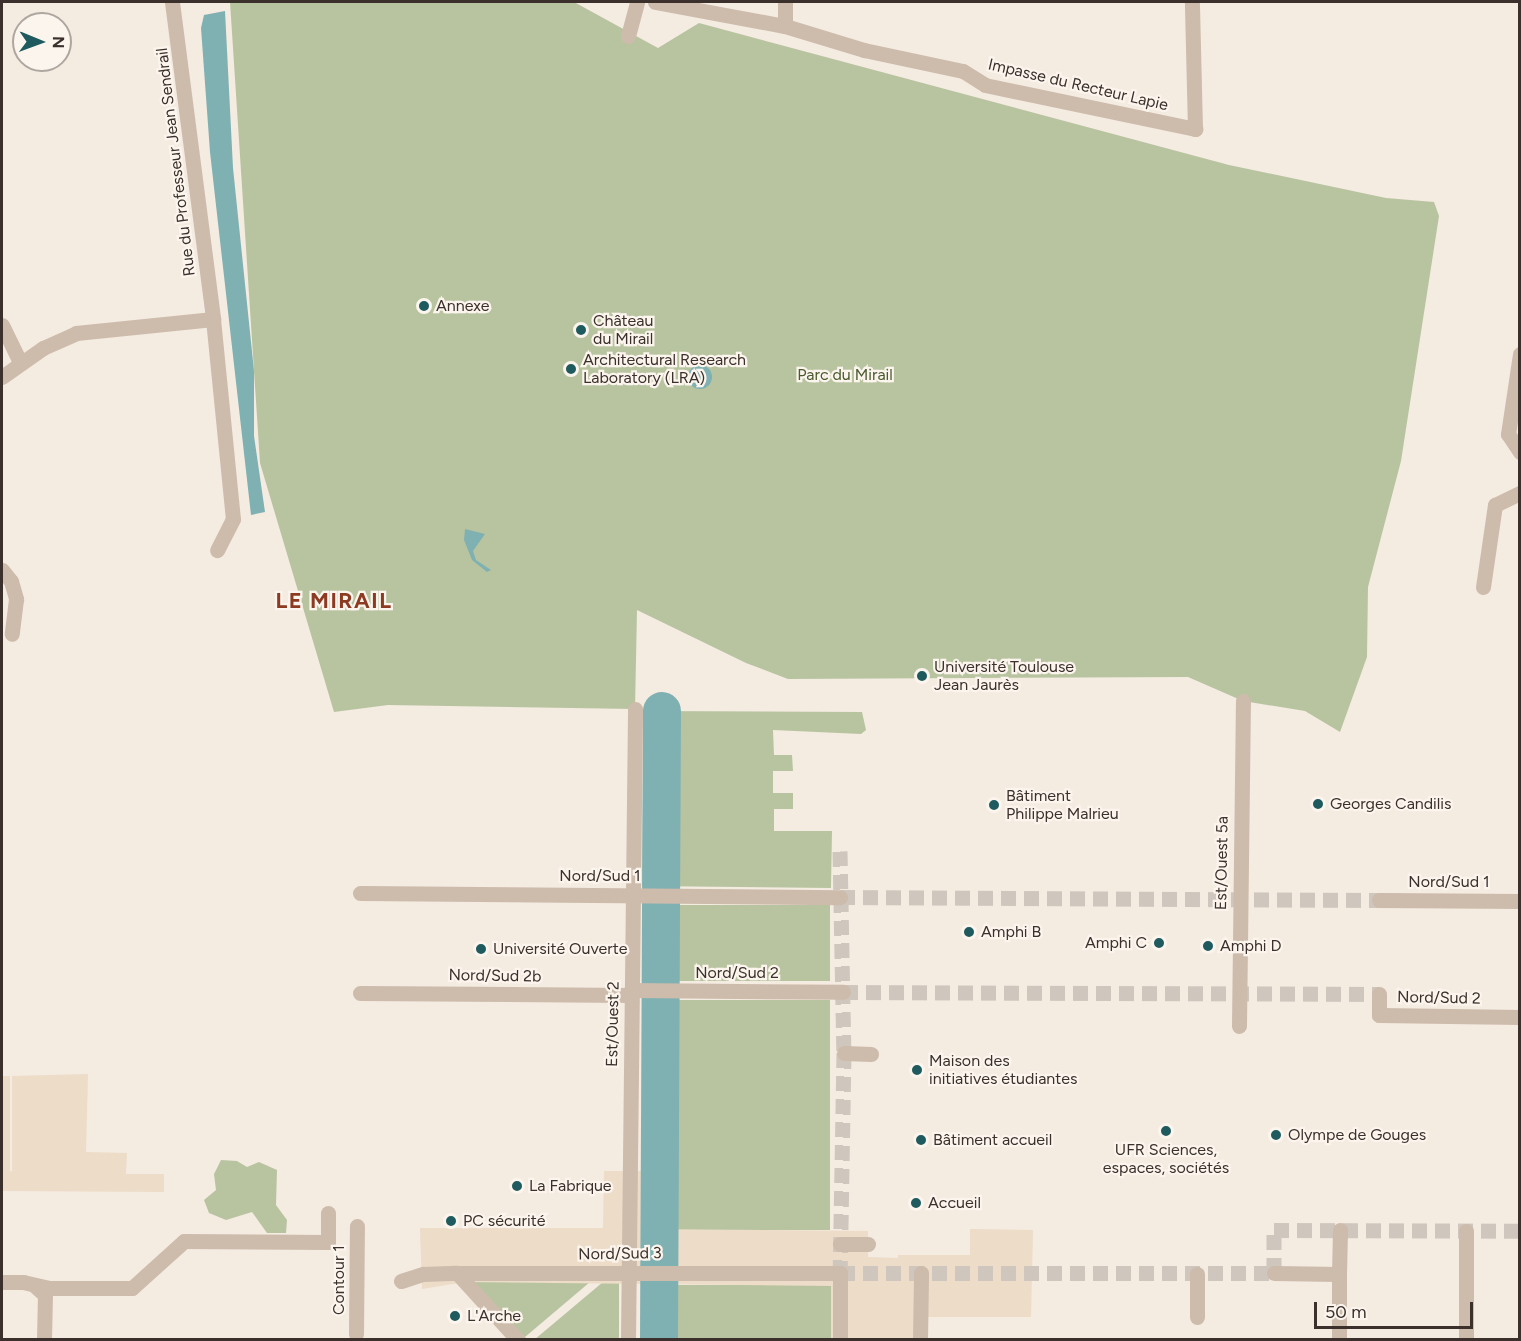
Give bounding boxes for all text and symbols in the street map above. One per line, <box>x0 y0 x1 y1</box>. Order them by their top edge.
north arrow <box>12 12 72 72</box>
text: N <box>49 36 68 49</box>
street label: Rue du Professeur Jean Sendrail <box>152 47 200 277</box>
street label: Impasse du Recteur Lapie <box>986 55 1170 115</box>
place label: Annexe <box>436 296 490 316</box>
marker: Annexe <box>417 299 431 313</box>
place label: Château du Mirail <box>593 311 653 349</box>
marker: Château du Mirail <box>574 323 588 337</box>
place label: Architectural Research Laboratory (LRA) <box>583 350 746 388</box>
marker: Architectural Research Laboratory (LRA) <box>564 362 578 376</box>
park label: Parc du Mirail <box>797 365 893 385</box>
district label: LE MIRAIL <box>276 588 392 614</box>
place label: Université Toulouse Jean Jaurès <box>934 657 1074 695</box>
marker: Université Toulouse Jean Jaurès <box>915 669 929 683</box>
place label: Bâtiment Philippe Malrieu <box>1006 786 1119 824</box>
place label: Georges Candilis <box>1330 794 1452 814</box>
marker: Georges Candilis <box>1311 797 1325 811</box>
marker: Bâtiment Philippe Malrieu <box>987 798 1001 812</box>
street label: Est/Ouest 5a <box>1212 816 1232 910</box>
street label: Nord/Sud 1 <box>559 866 641 886</box>
street label: Nord/Sud 1 <box>1408 872 1490 892</box>
place label: Amphi B <box>981 922 1041 942</box>
marker: Amphi B <box>962 925 976 939</box>
place label: Amphi C <box>1085 933 1147 953</box>
marker: Amphi C <box>1152 936 1166 950</box>
place label: Amphi D <box>1220 936 1282 956</box>
place label: Université Ouverte <box>493 939 627 959</box>
marker: Amphi D <box>1201 939 1215 953</box>
marker: Université Ouverte <box>474 942 488 956</box>
street label: Nord/Sud 2 <box>695 963 779 983</box>
street label: Nord/Sud 2b <box>448 966 542 986</box>
street label: Est/Ouest 2 <box>603 981 623 1067</box>
street label: Nord/Sud 2 <box>1397 988 1481 1008</box>
place label: Maison des initiatives étudiantes <box>929 1051 1077 1089</box>
marker: Maison des initiatives étudiantes <box>910 1063 924 1077</box>
marker: UFR Sciences, espaces, sociétés <box>1159 1124 1173 1138</box>
place label: Olympe de Gouges <box>1288 1125 1426 1145</box>
marker: Olympe de Gouges <box>1269 1128 1283 1142</box>
place label: Bâtiment accueil <box>933 1130 1052 1150</box>
marker: Bâtiment accueil <box>914 1133 928 1147</box>
place label: UFR Sciences, espaces, sociétés <box>1103 1140 1229 1178</box>
place label: La Fabrique <box>529 1176 612 1196</box>
marker: La Fabrique <box>510 1179 524 1193</box>
place label: Accueil <box>928 1193 981 1213</box>
marker: Accueil <box>909 1196 923 1210</box>
place label: PC sécurité <box>463 1211 545 1231</box>
marker: PC sécurité <box>444 1214 458 1228</box>
street label: Nord/Sud 3 <box>578 1244 662 1264</box>
street label: Contour 1 <box>329 1245 349 1315</box>
scale bar <box>1317 1290 1476 1328</box>
text: 50 m <box>1325 1301 1367 1323</box>
place label: L'Arche <box>467 1306 521 1326</box>
marker: L'Arche <box>448 1309 462 1323</box>

